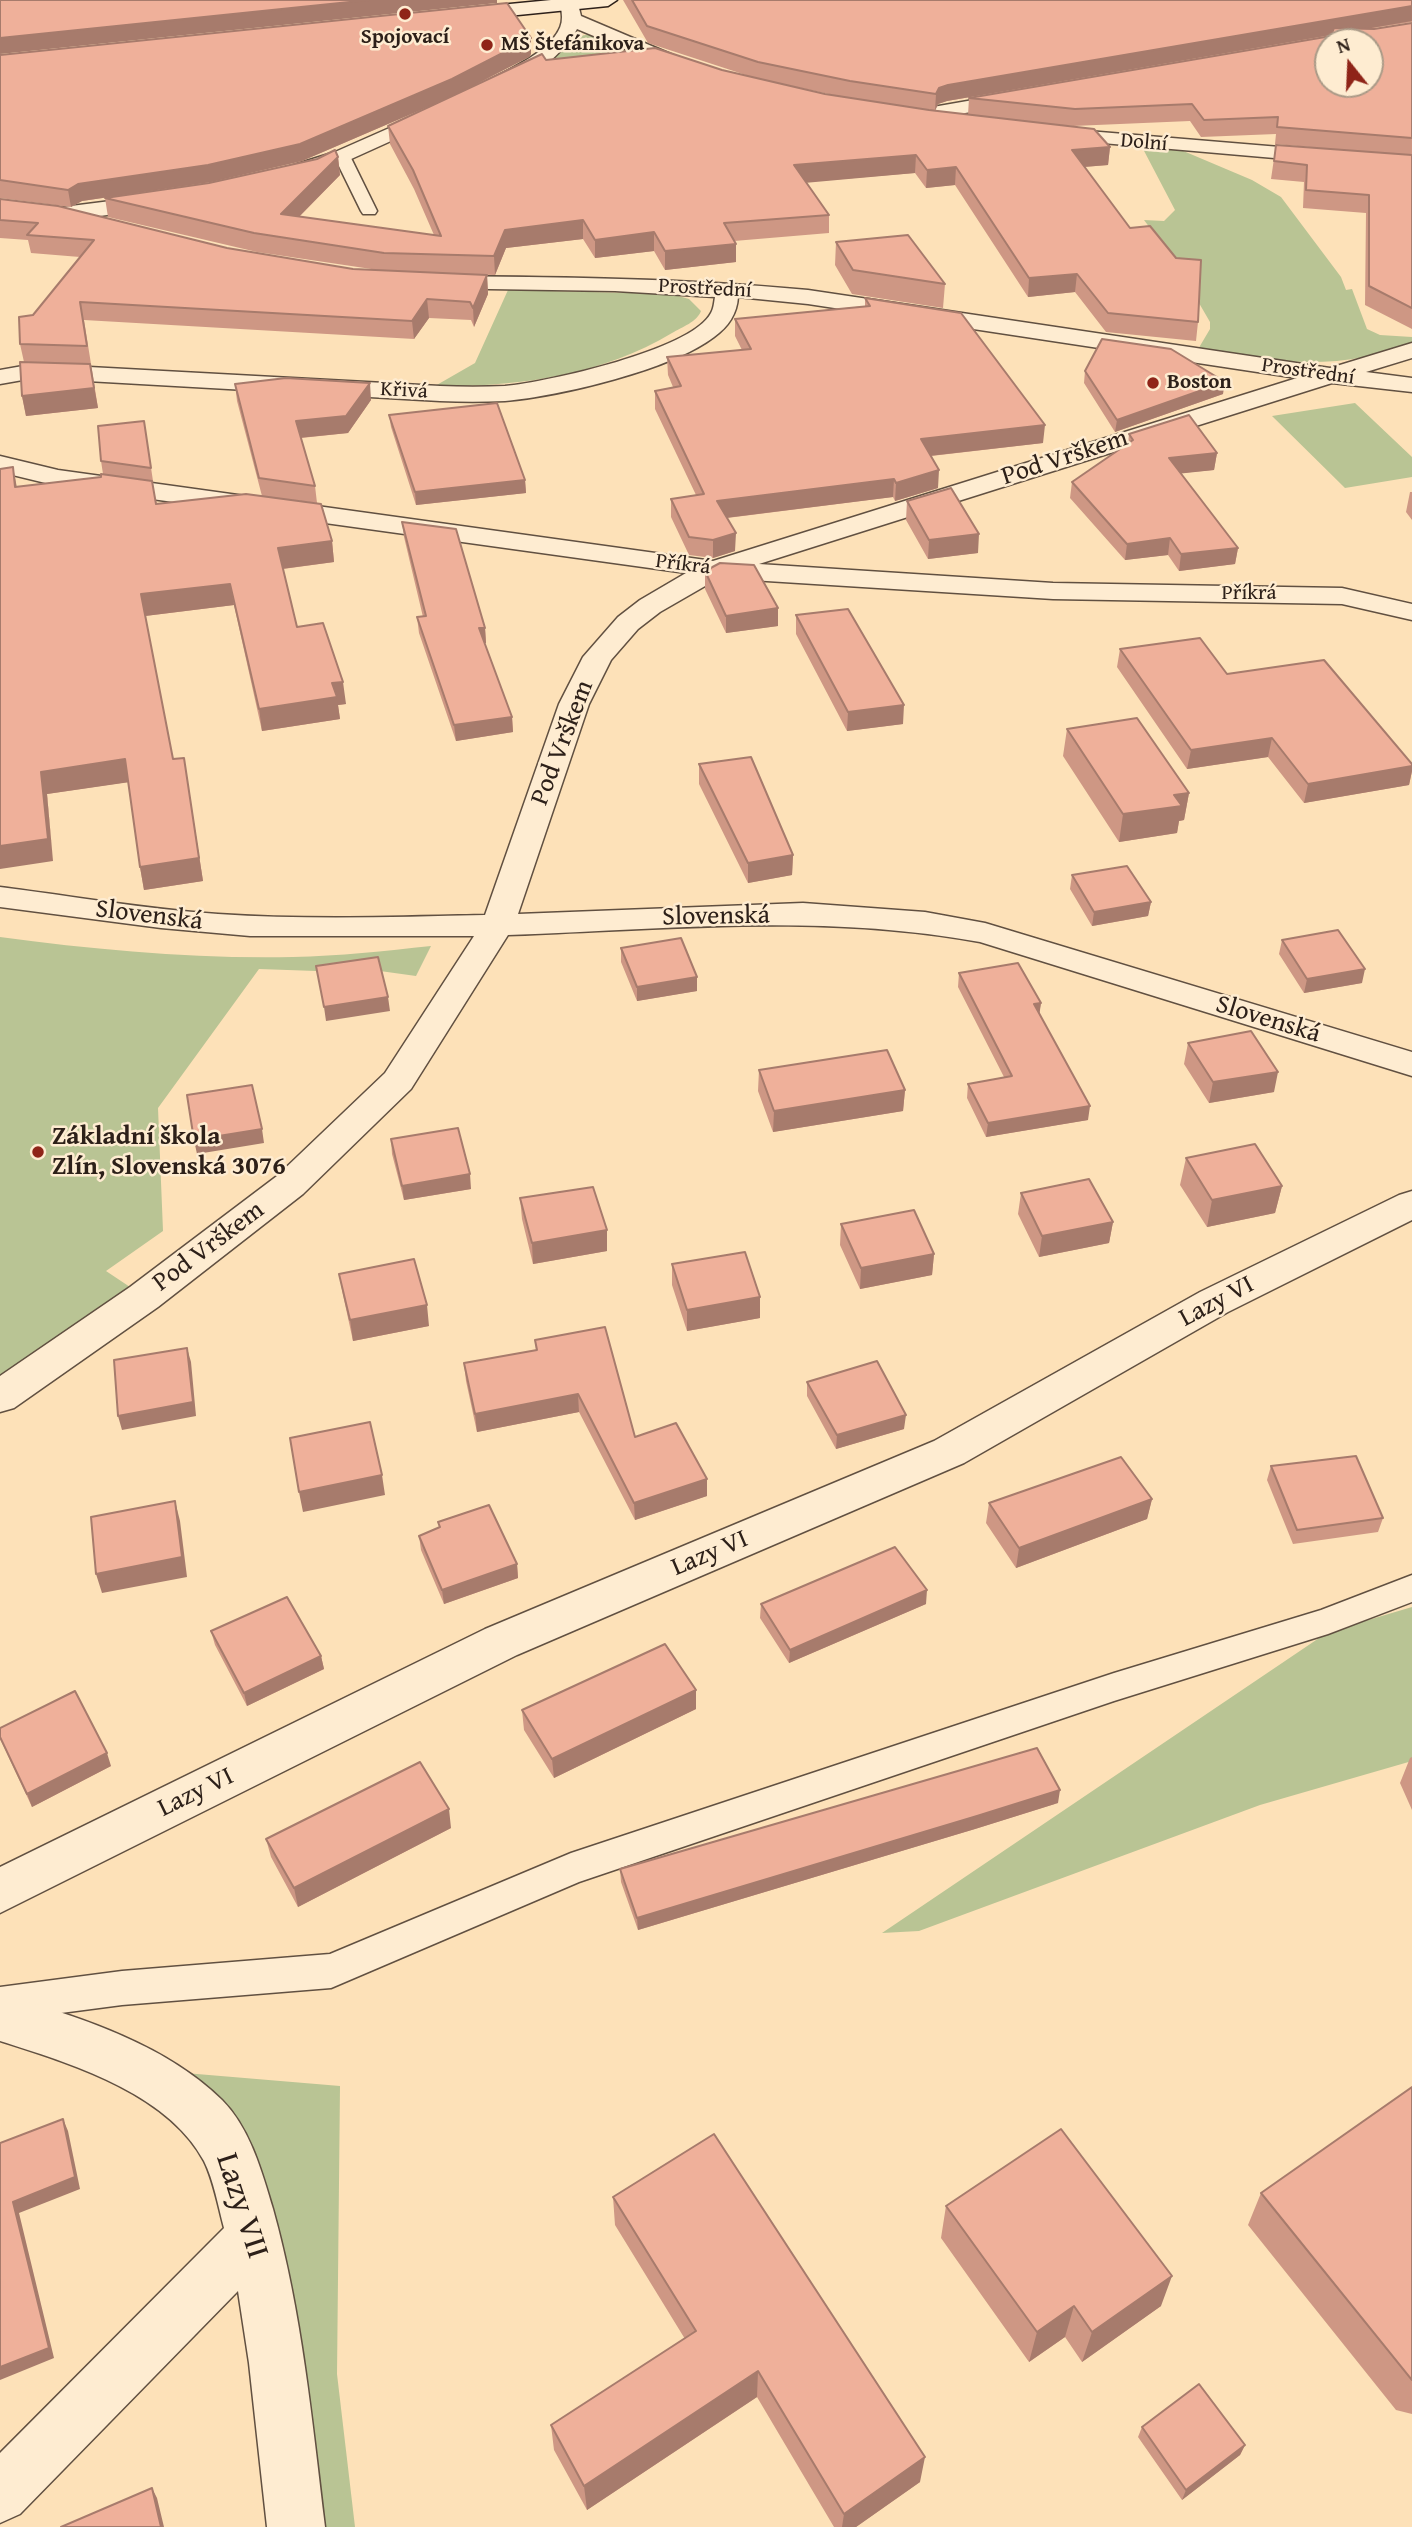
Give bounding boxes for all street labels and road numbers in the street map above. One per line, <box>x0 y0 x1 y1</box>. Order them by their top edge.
street label: Dolní <box>1119 128 1169 158</box>
street label: Prostřední <box>658 274 752 304</box>
street label: Prostřední <box>1260 353 1356 391</box>
street label: Křivá <box>380 377 428 405</box>
street label: Pod Vrškem <box>998 423 1132 493</box>
street label: Příkrá <box>654 549 712 581</box>
street label: Příkrá <box>1221 581 1277 607</box>
street label: Pod Vrškem <box>525 676 601 810</box>
street label: Slovenská <box>94 894 204 938</box>
street label: Slovenská <box>662 900 770 934</box>
street label: Slovenská <box>1212 989 1324 1051</box>
street label: Pod Vrškem <box>147 1195 271 1299</box>
street label: Lazy VI <box>1174 1269 1260 1335</box>
street label: Lazy VI <box>667 1524 753 1584</box>
street label: Lazy VI <box>153 1761 239 1825</box>
street label: Lazy VII <box>206 2149 276 2263</box>

